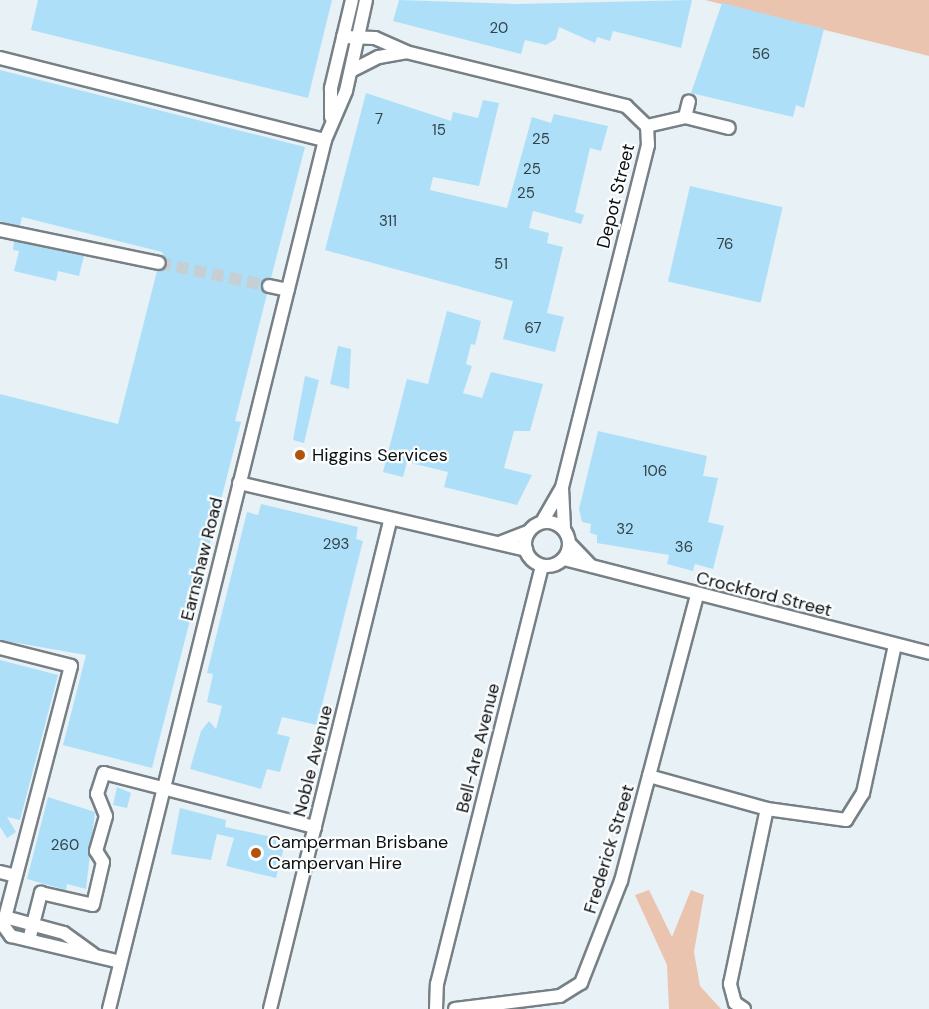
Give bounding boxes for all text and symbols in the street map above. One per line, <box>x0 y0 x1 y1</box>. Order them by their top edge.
house number: 20 <box>490 20 508 38</box>
house number: 56 <box>752 46 770 64</box>
house number: 7 <box>375 111 383 129</box>
house number: 15 <box>432 122 446 140</box>
house number: 25 <box>532 131 550 149</box>
street label: Depot Street <box>593 141 639 251</box>
house number: 25 <box>523 161 541 179</box>
house number: 25 <box>517 185 535 203</box>
house number: 311 <box>379 213 397 231</box>
house number: 76 <box>716 236 734 254</box>
house number: 51 <box>494 256 508 274</box>
house number: 67 <box>524 320 542 338</box>
place label: Higgins Services <box>312 444 448 466</box>
marker: Higgins Services <box>293 448 307 462</box>
house number: 106 <box>643 463 667 481</box>
street label: Earnshaw Road <box>176 495 228 623</box>
house number: 32 <box>616 521 634 539</box>
house number: 293 <box>323 536 349 554</box>
house number: 36 <box>675 539 693 557</box>
street label: Crockford Street <box>694 567 834 621</box>
street label: Bell-Are Avenue <box>451 681 505 815</box>
street label: Noble Avenue <box>289 703 337 819</box>
street label: Frederick Street <box>579 782 639 916</box>
place label: Camperman Brisbane Campervan Hire <box>268 832 448 874</box>
house number: 260 <box>51 837 79 855</box>
marker: Camperman Brisbane Campervan Hire <box>249 846 263 860</box>

